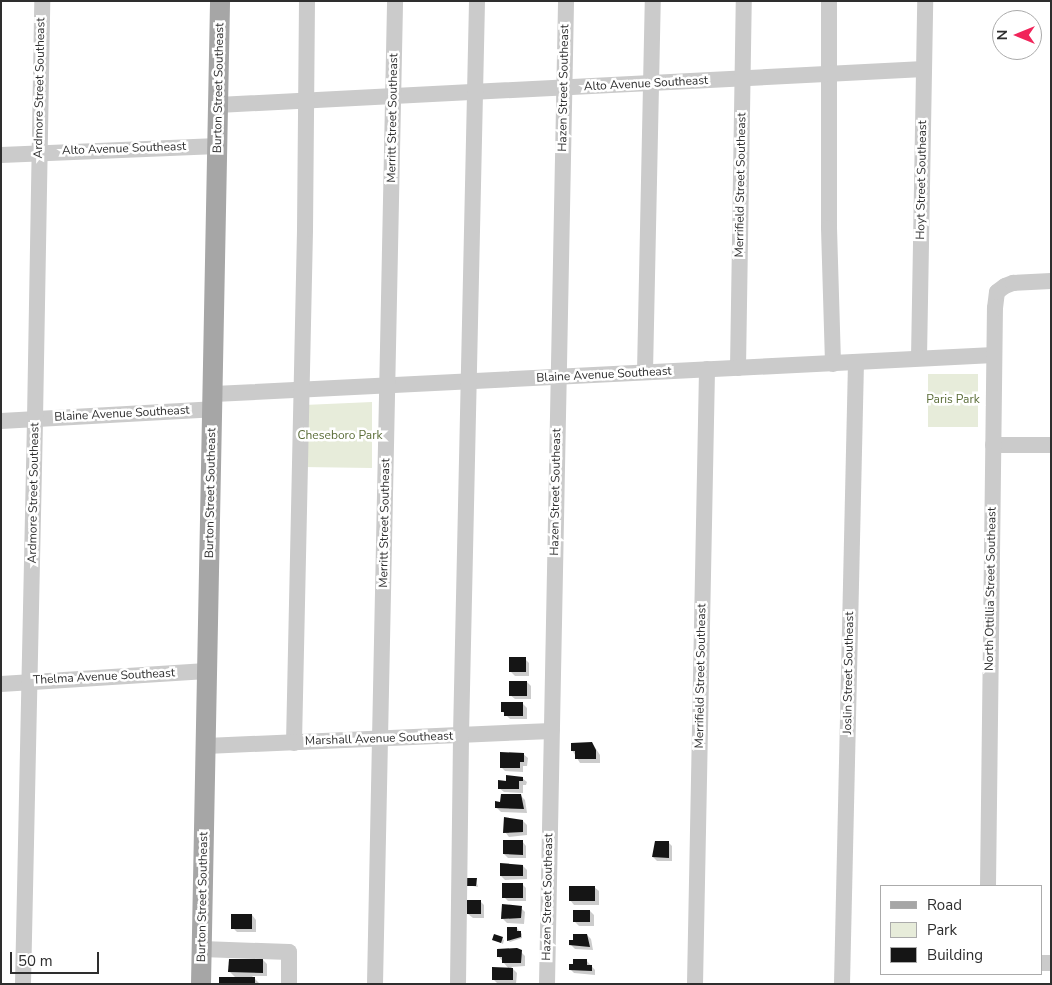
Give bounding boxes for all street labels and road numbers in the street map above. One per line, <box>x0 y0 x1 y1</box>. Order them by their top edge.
street label: Ardmore Street Southeast <box>32 17 48 159</box>
street label: Burton Street Southeast <box>211 23 227 153</box>
street label: Hazen Street Southeast <box>556 24 572 152</box>
street label: Merritt Street Southeast <box>385 53 401 183</box>
street label: Alto Avenue Southeast <box>583 74 709 94</box>
street label: Merrifield Street Southeast <box>733 112 749 258</box>
street label: Hoyt Street Southeast <box>914 120 930 240</box>
street label: Alto Avenue Southeast <box>62 140 186 158</box>
street label: Blaine Avenue Southeast <box>536 364 672 386</box>
street label: Blaine Avenue Southeast <box>54 403 190 425</box>
street label: Ardmore Street Southeast <box>26 422 42 564</box>
street label: Burton Street Southeast <box>203 428 219 558</box>
street label: Hazen Street Southeast <box>548 428 564 556</box>
street label: Merritt Street Southeast <box>377 458 393 588</box>
street label: North Ottillia Street Southeast <box>982 507 1000 671</box>
street label: Merrifield Street Southeast <box>693 603 709 749</box>
street label: Joslin Street Southeast <box>841 611 857 735</box>
street label: Thelma Avenue Southeast <box>33 666 175 688</box>
street label: Marshall Avenue Southeast <box>305 729 453 749</box>
street label: Burton Street Southeast <box>195 832 211 962</box>
street label: Hazen Street Southeast <box>540 833 556 961</box>

